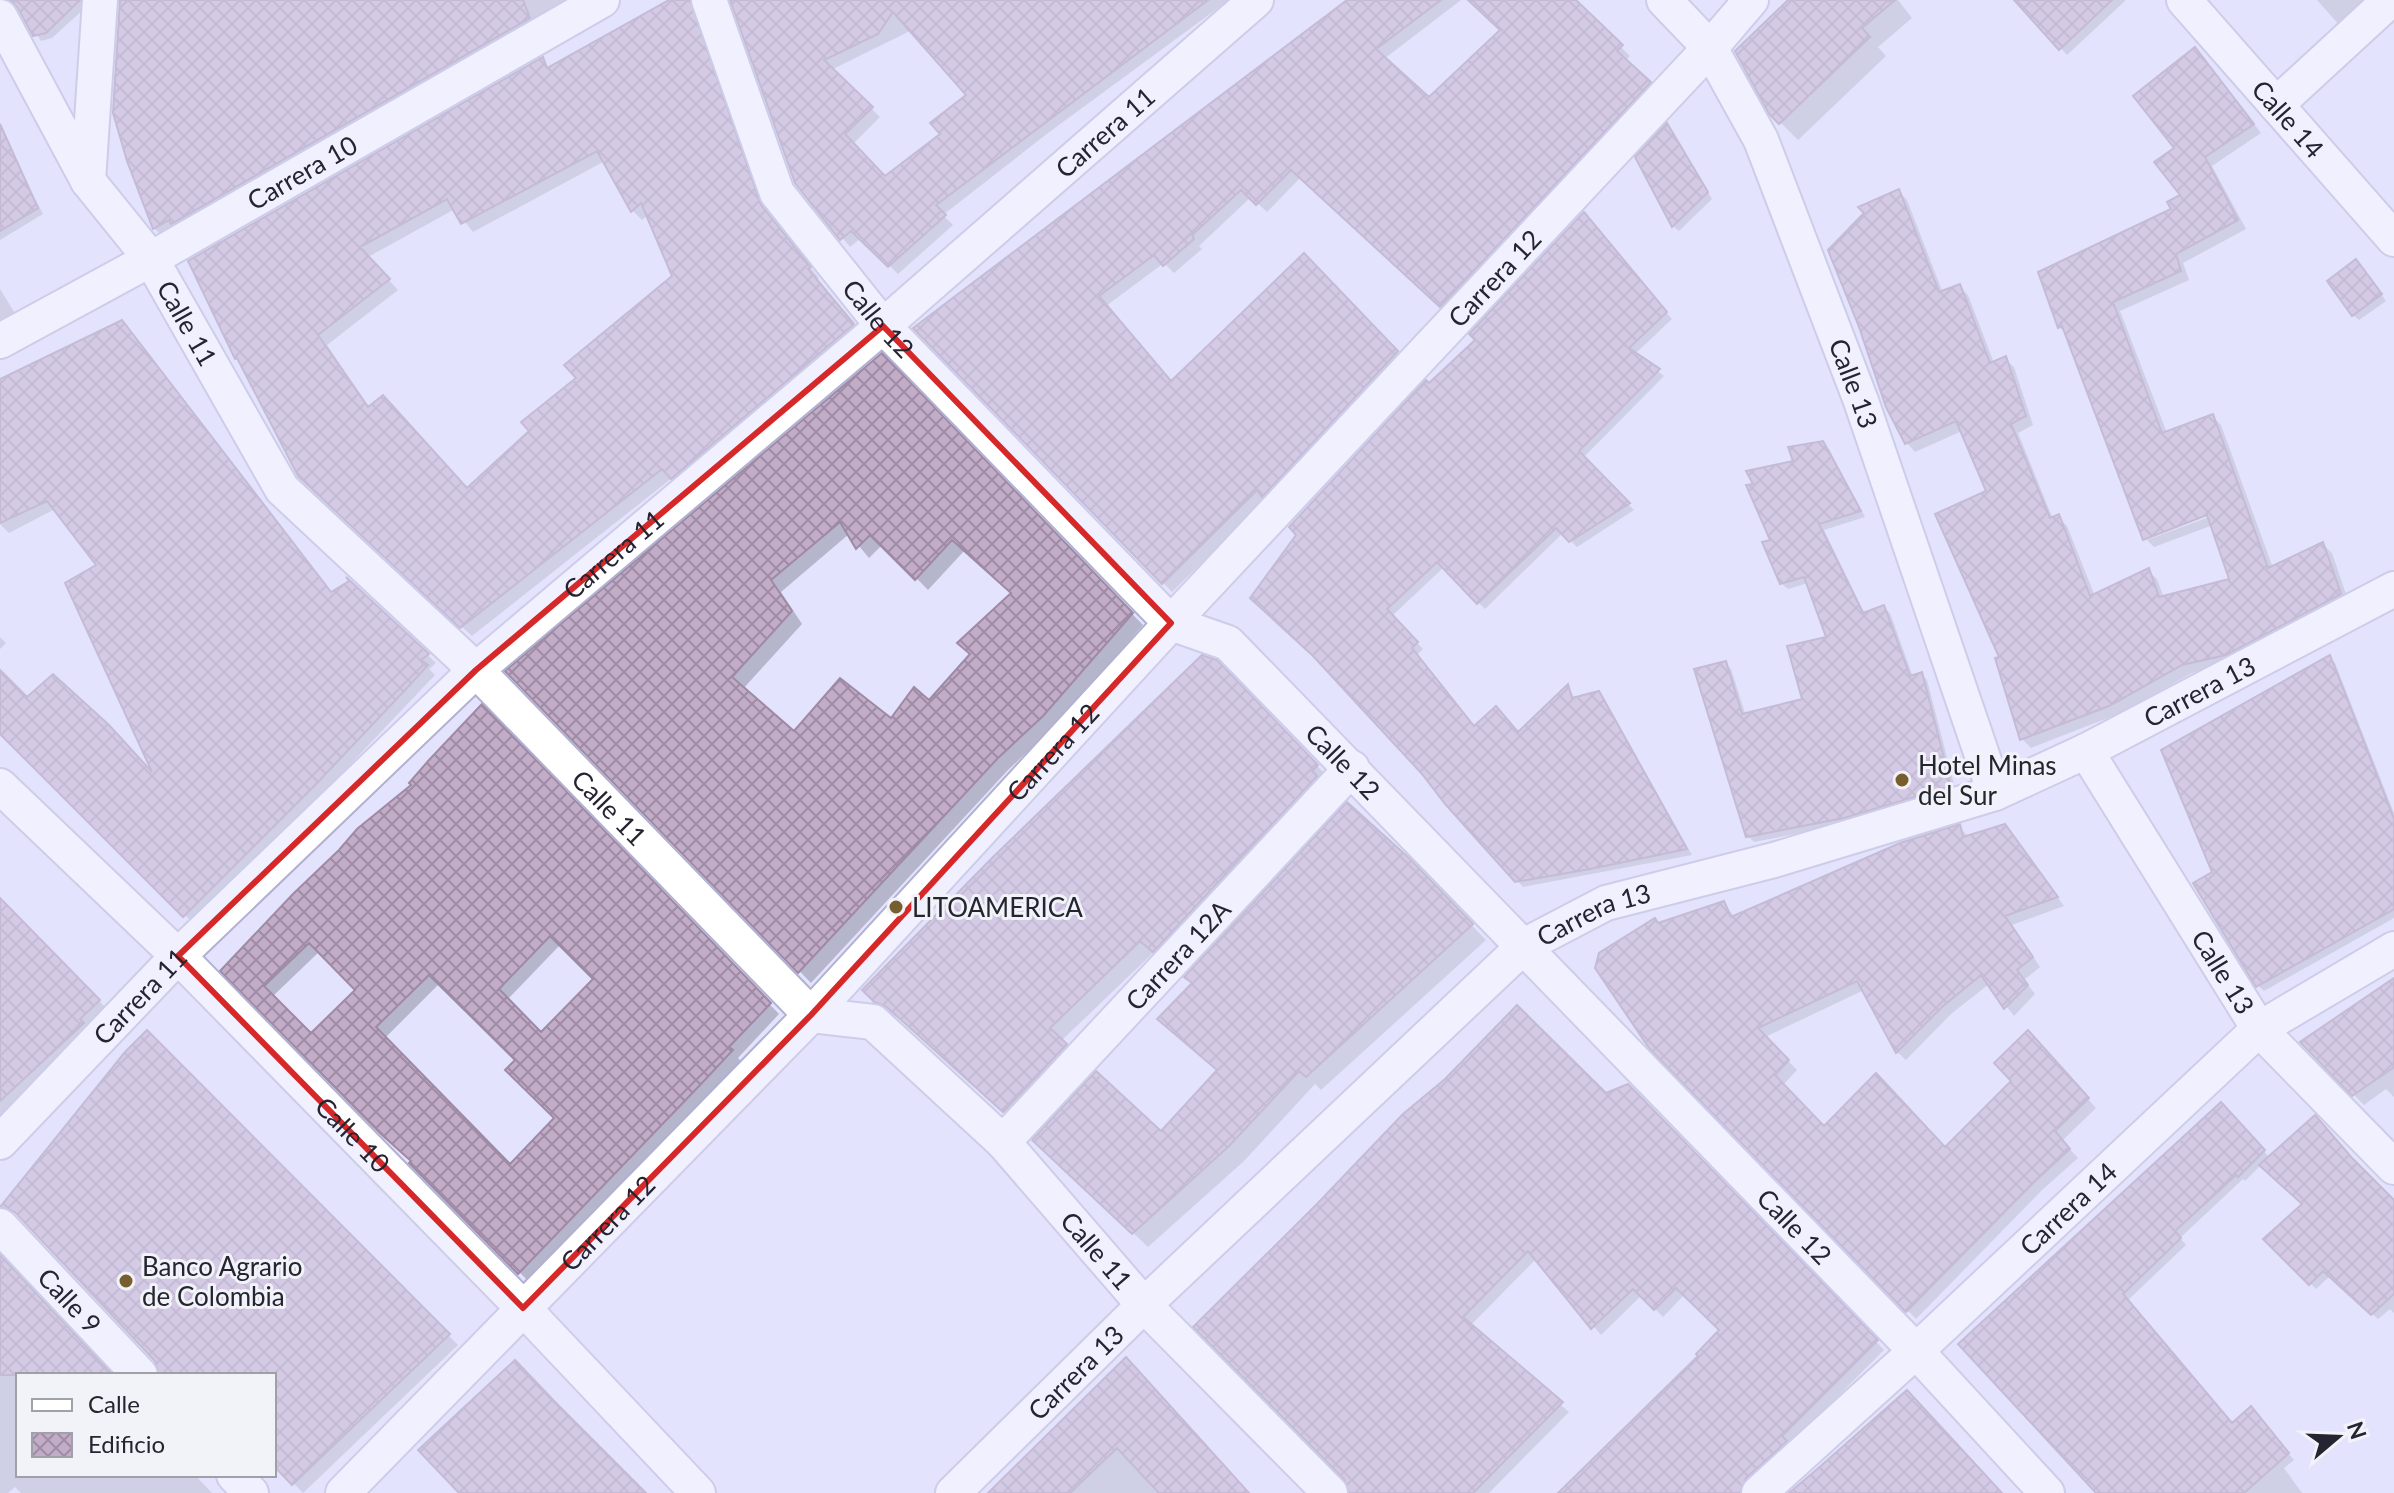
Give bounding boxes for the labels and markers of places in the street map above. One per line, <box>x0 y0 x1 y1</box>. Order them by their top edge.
place label: Hotel Minas del Sur <box>1918 749 2057 811</box>
marker: Hotel Minas del Sur <box>1893 771 1911 789</box>
place label: LITOAMERICA <box>912 891 1083 923</box>
marker: LITOAMERICA <box>887 898 905 916</box>
place label: Banco Agrario de Colombia <box>142 1250 303 1312</box>
marker: Banco Agrario de Colombia <box>117 1272 135 1290</box>

